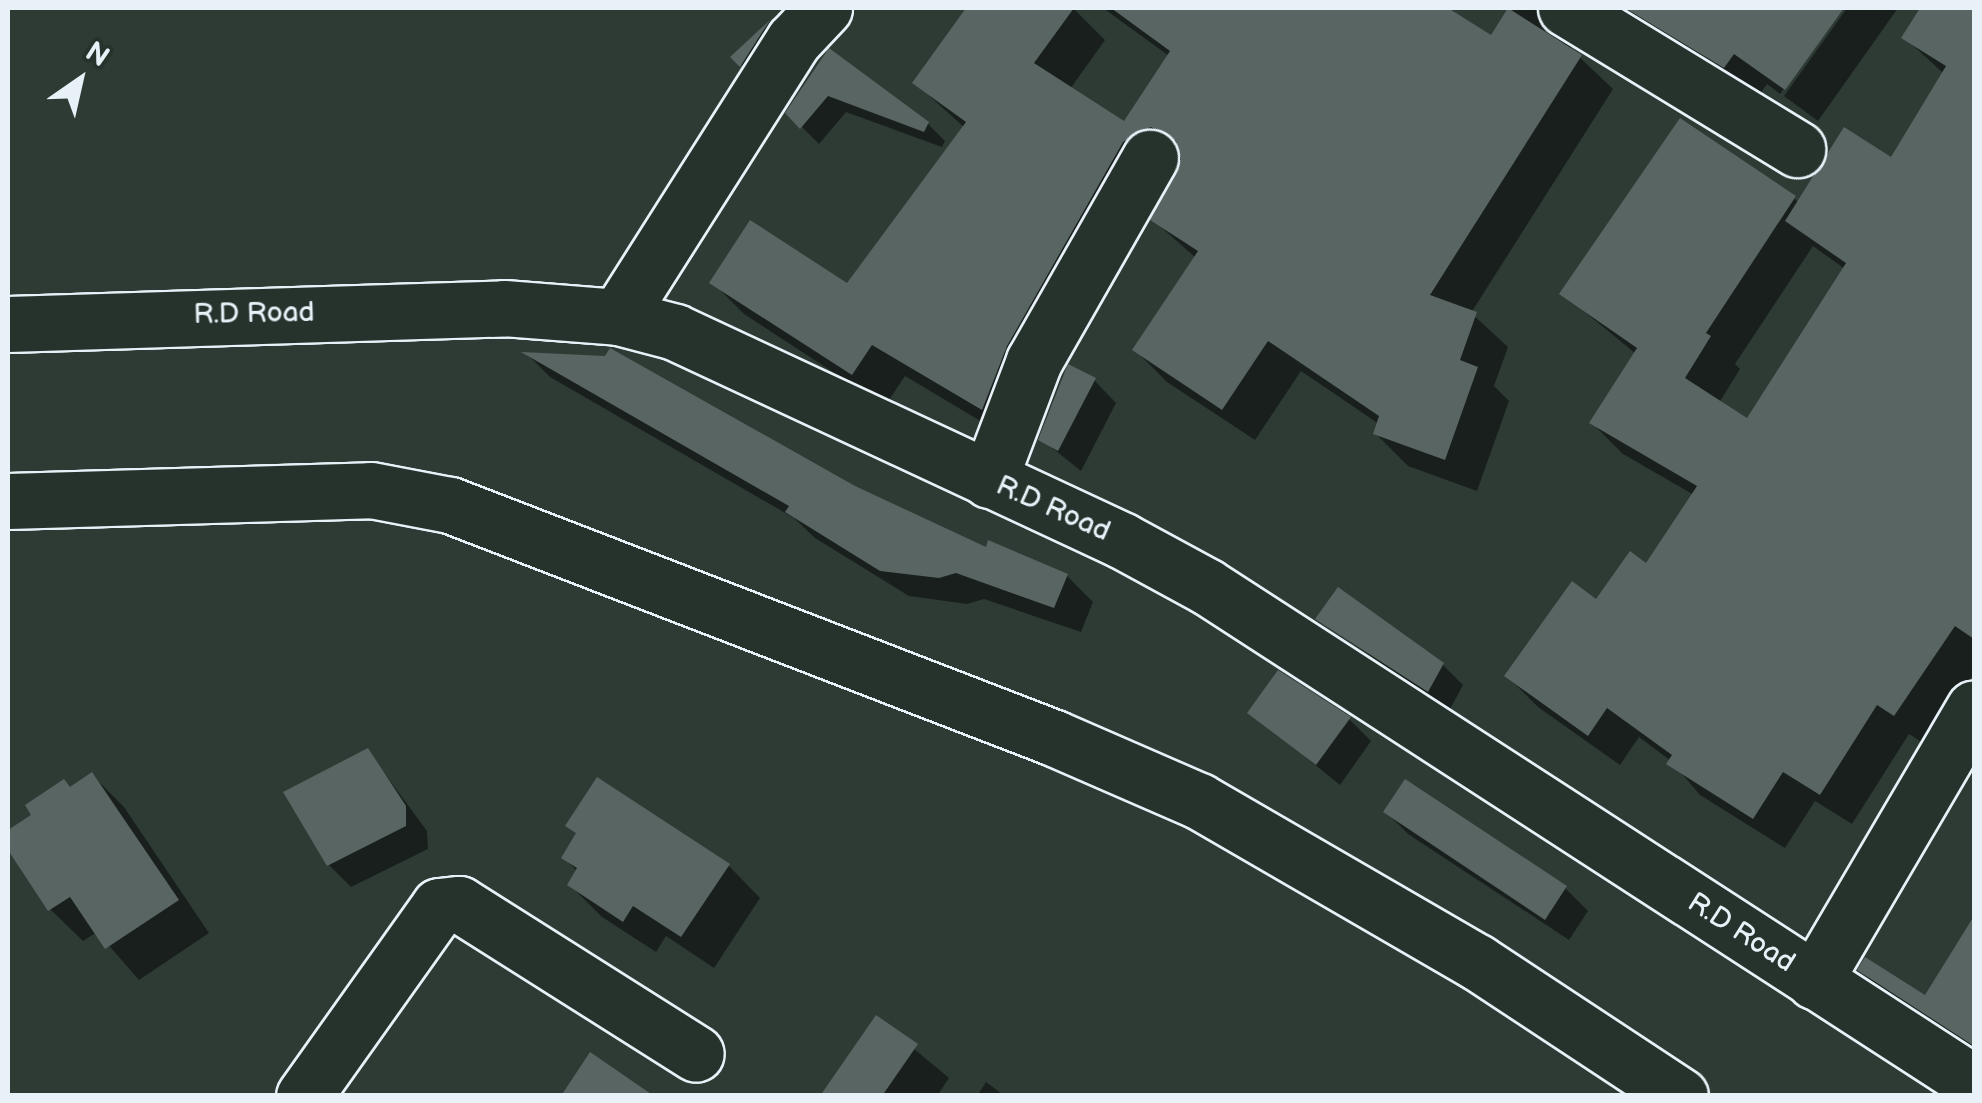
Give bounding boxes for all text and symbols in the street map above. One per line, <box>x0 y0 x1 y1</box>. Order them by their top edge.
north arrow <box>30 30 130 130</box>
text: N <box>79 35 115 74</box>
street label: R.D Road <box>193 296 315 332</box>
street label: R.D Road <box>991 469 1115 549</box>
street label: R.D Road <box>1681 886 1801 980</box>

